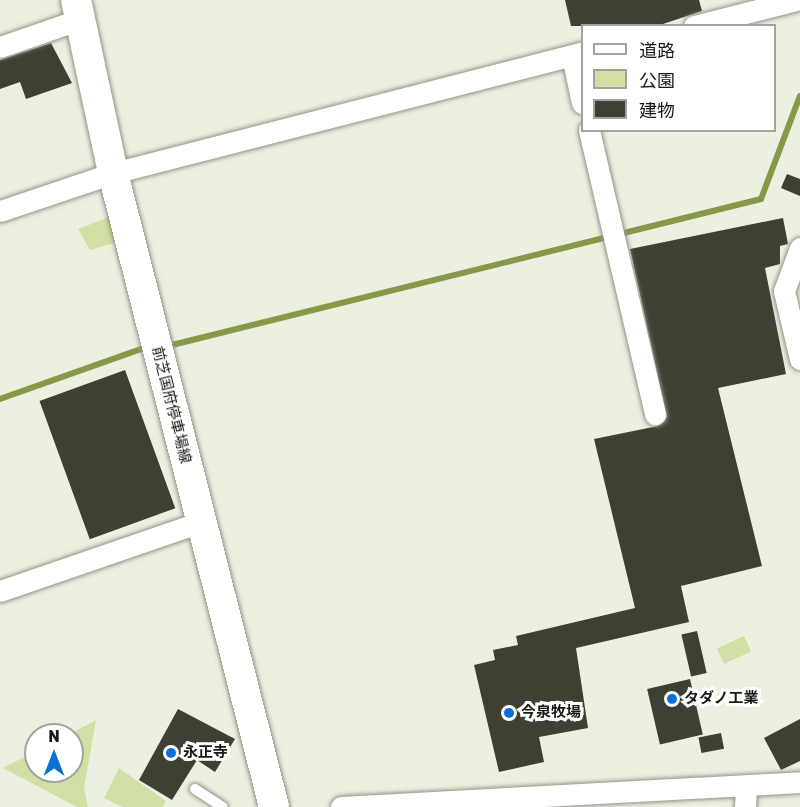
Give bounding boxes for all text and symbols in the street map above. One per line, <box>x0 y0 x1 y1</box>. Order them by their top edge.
legend <box>581 24 776 132</box>
text: 道路 <box>639 40 675 62</box>
text: 公園 <box>639 70 675 92</box>
text: 建物 <box>639 100 675 122</box>
street label: 前芝国府停車場線 <box>148 345 194 465</box>
place label: タダノ工業 <box>684 690 759 708</box>
marker: タダノ工業 <box>665 692 679 706</box>
place label: 今泉牧場 <box>521 704 581 722</box>
marker: 今泉牧場 <box>502 706 516 720</box>
north arrow <box>24 723 84 783</box>
text: N <box>48 727 60 746</box>
place label: 永正寺 <box>183 744 228 762</box>
marker: 永正寺 <box>164 746 178 760</box>

